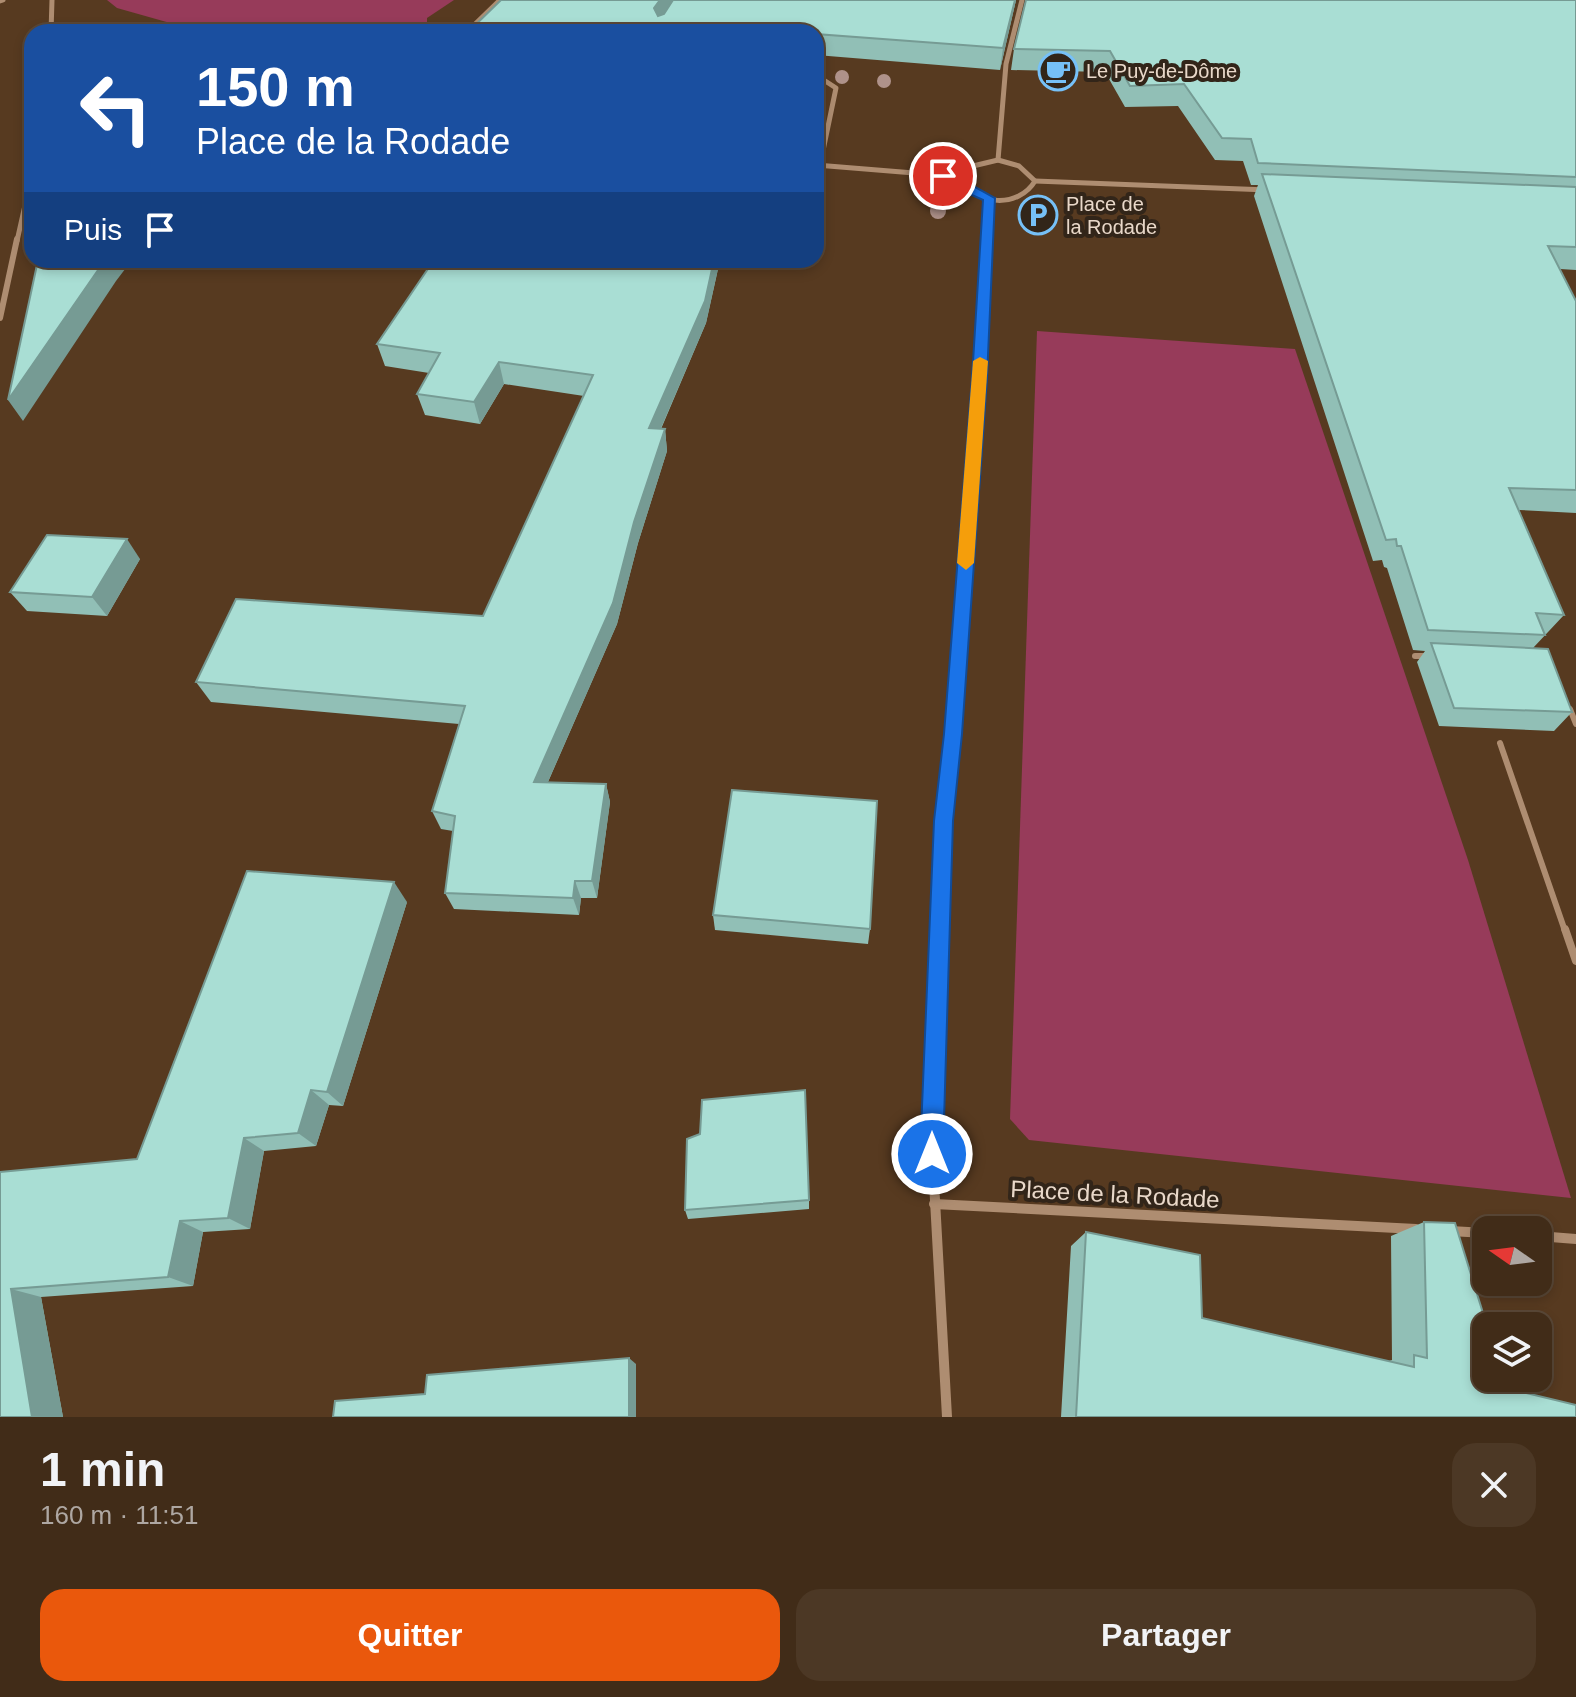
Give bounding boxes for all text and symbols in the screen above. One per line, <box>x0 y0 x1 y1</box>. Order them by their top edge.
cafe icon: Le Puy-de-Dôme <box>1037 50 1079 92</box>
text: 150 m <box>196 55 355 118</box>
icon: left <box>64 56 168 160</box>
place label: Le Puy-de-Dôme <box>1086 60 1237 82</box>
text: Place de la Rodade <box>196 121 510 162</box>
pin <box>909 142 977 210</box>
icon: arrive <box>921 154 965 198</box>
place label: Place de la Rodade <box>1066 193 1157 238</box>
parking icon: Place de la Rodade <box>1017 194 1059 236</box>
icon: arrive <box>138 208 182 252</box>
text: Puis <box>64 213 122 246</box>
position arrow <box>890 1112 974 1196</box>
street label: Place de la Rodade <box>1010 1175 1220 1213</box>
north arrow <box>1472 1216 1552 1296</box>
map controls <box>1472 1216 1552 1392</box>
button: layers <box>1472 1312 1552 1392</box>
text: 1 min <box>40 1443 165 1496</box>
button: close <box>1452 1443 1536 1527</box>
text: 160 m · 11:51 <box>40 1500 199 1530</box>
button: Quitter <box>40 1589 780 1681</box>
button: Partager <box>796 1589 1536 1681</box>

